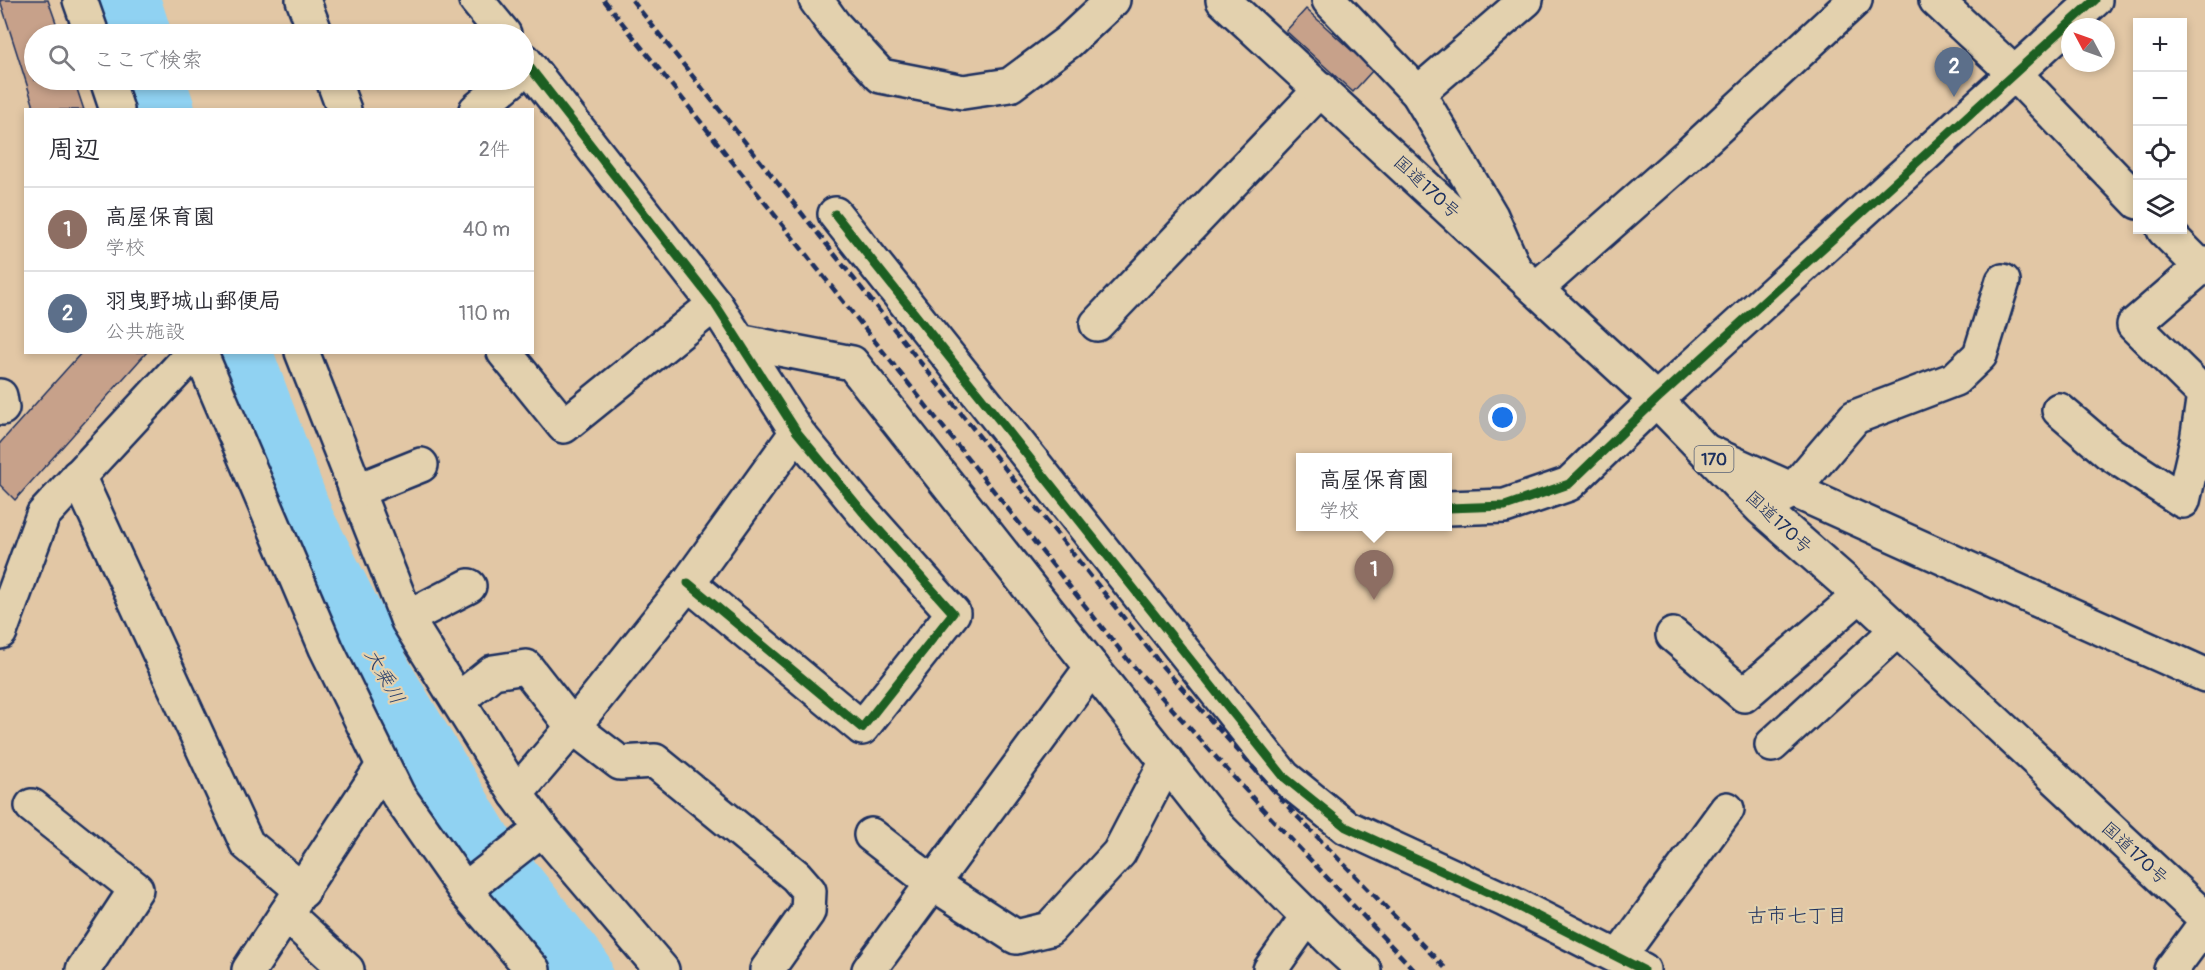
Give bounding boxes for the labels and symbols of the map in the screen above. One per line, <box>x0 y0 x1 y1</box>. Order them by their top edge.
north arrow <box>2061 18 2115 72</box>
pin: 2 <box>1934 48 1974 97</box>
street label: 国道170号 <box>1389 151 1465 224</box>
your location <box>1488 403 1517 432</box>
road number: 170 <box>1694 446 1734 472</box>
street label: 国道170号 <box>1741 486 1817 559</box>
pin: 1 <box>1354 550 1394 600</box>
water label: 大乗川 <box>359 644 410 709</box>
street label: 国道170号 <box>2097 817 2173 890</box>
district label: 古市七丁目 <box>1747 903 1847 928</box>

